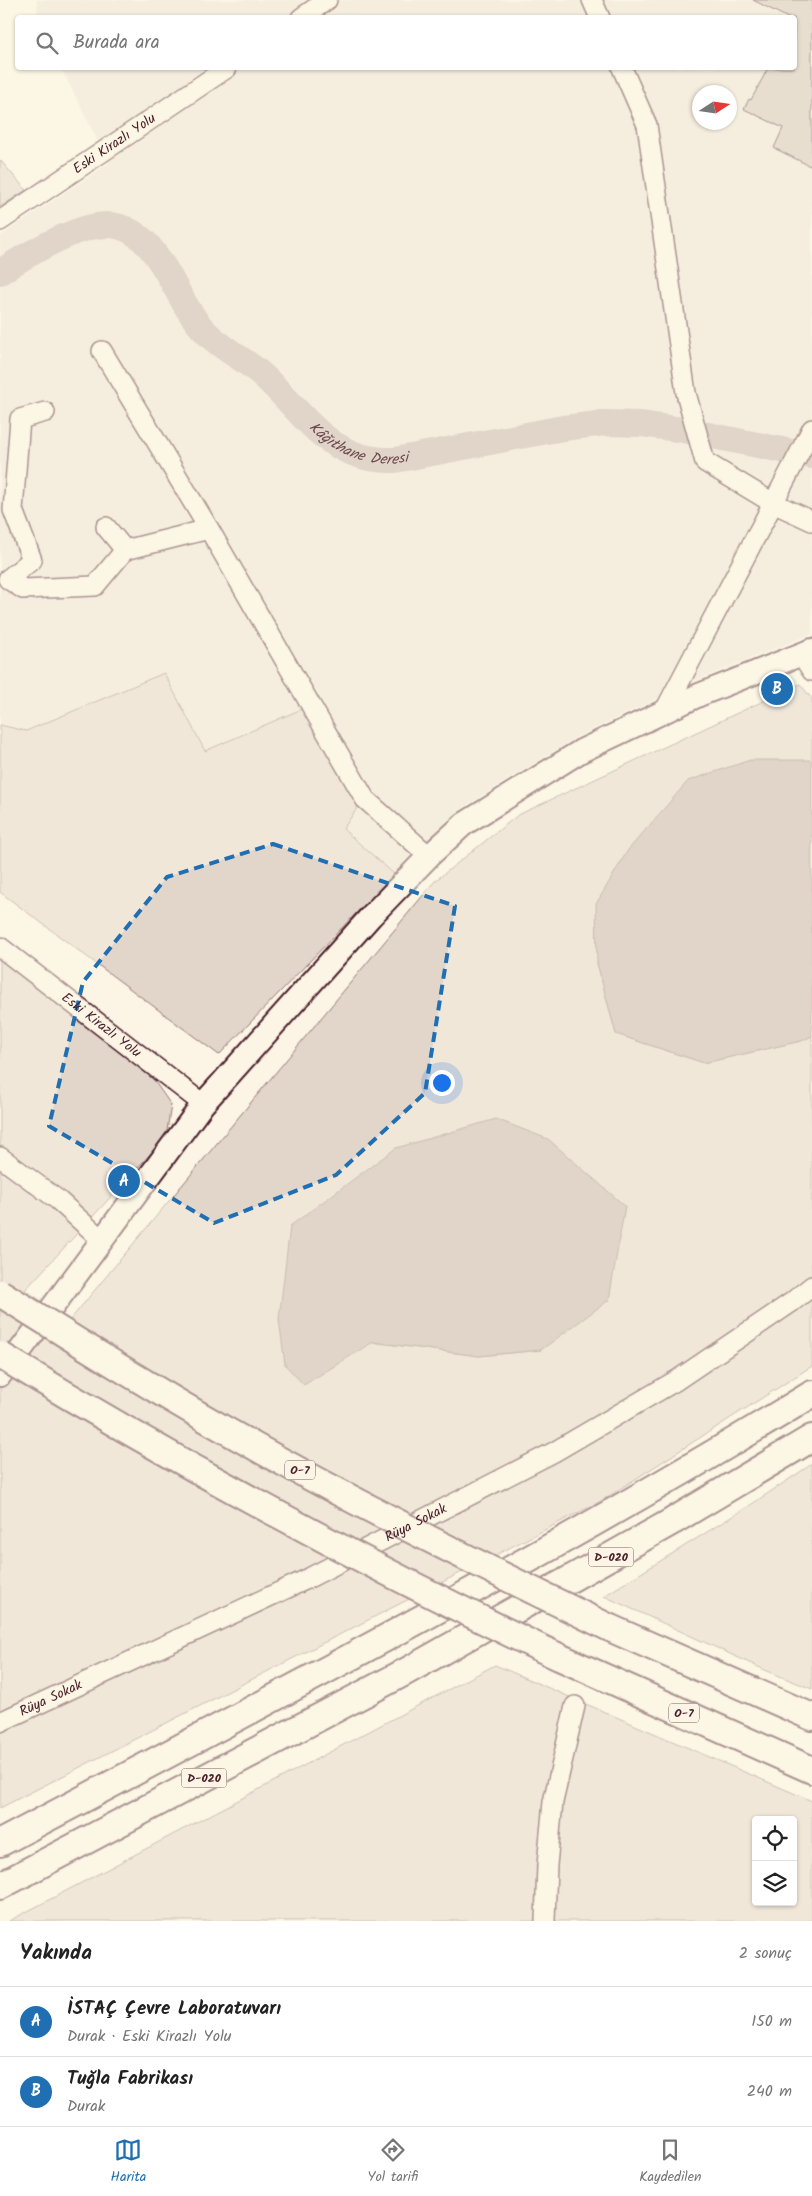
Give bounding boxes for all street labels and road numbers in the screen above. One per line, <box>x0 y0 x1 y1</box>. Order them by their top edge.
street label: Eski Kirazlı Yolu <box>68 108 161 180</box>
street label: Eski Kirazlı Yolu <box>57 987 146 1064</box>
road number: O-7 <box>285 1460 315 1480</box>
street label: Rüya Sokak <box>381 1498 451 1548</box>
road number: D-020 <box>588 1548 634 1566</box>
street label: Rüya Sokak <box>16 1674 86 1723</box>
road number: O-7 <box>669 1704 699 1722</box>
road number: D-020 <box>182 1769 226 1788</box>

